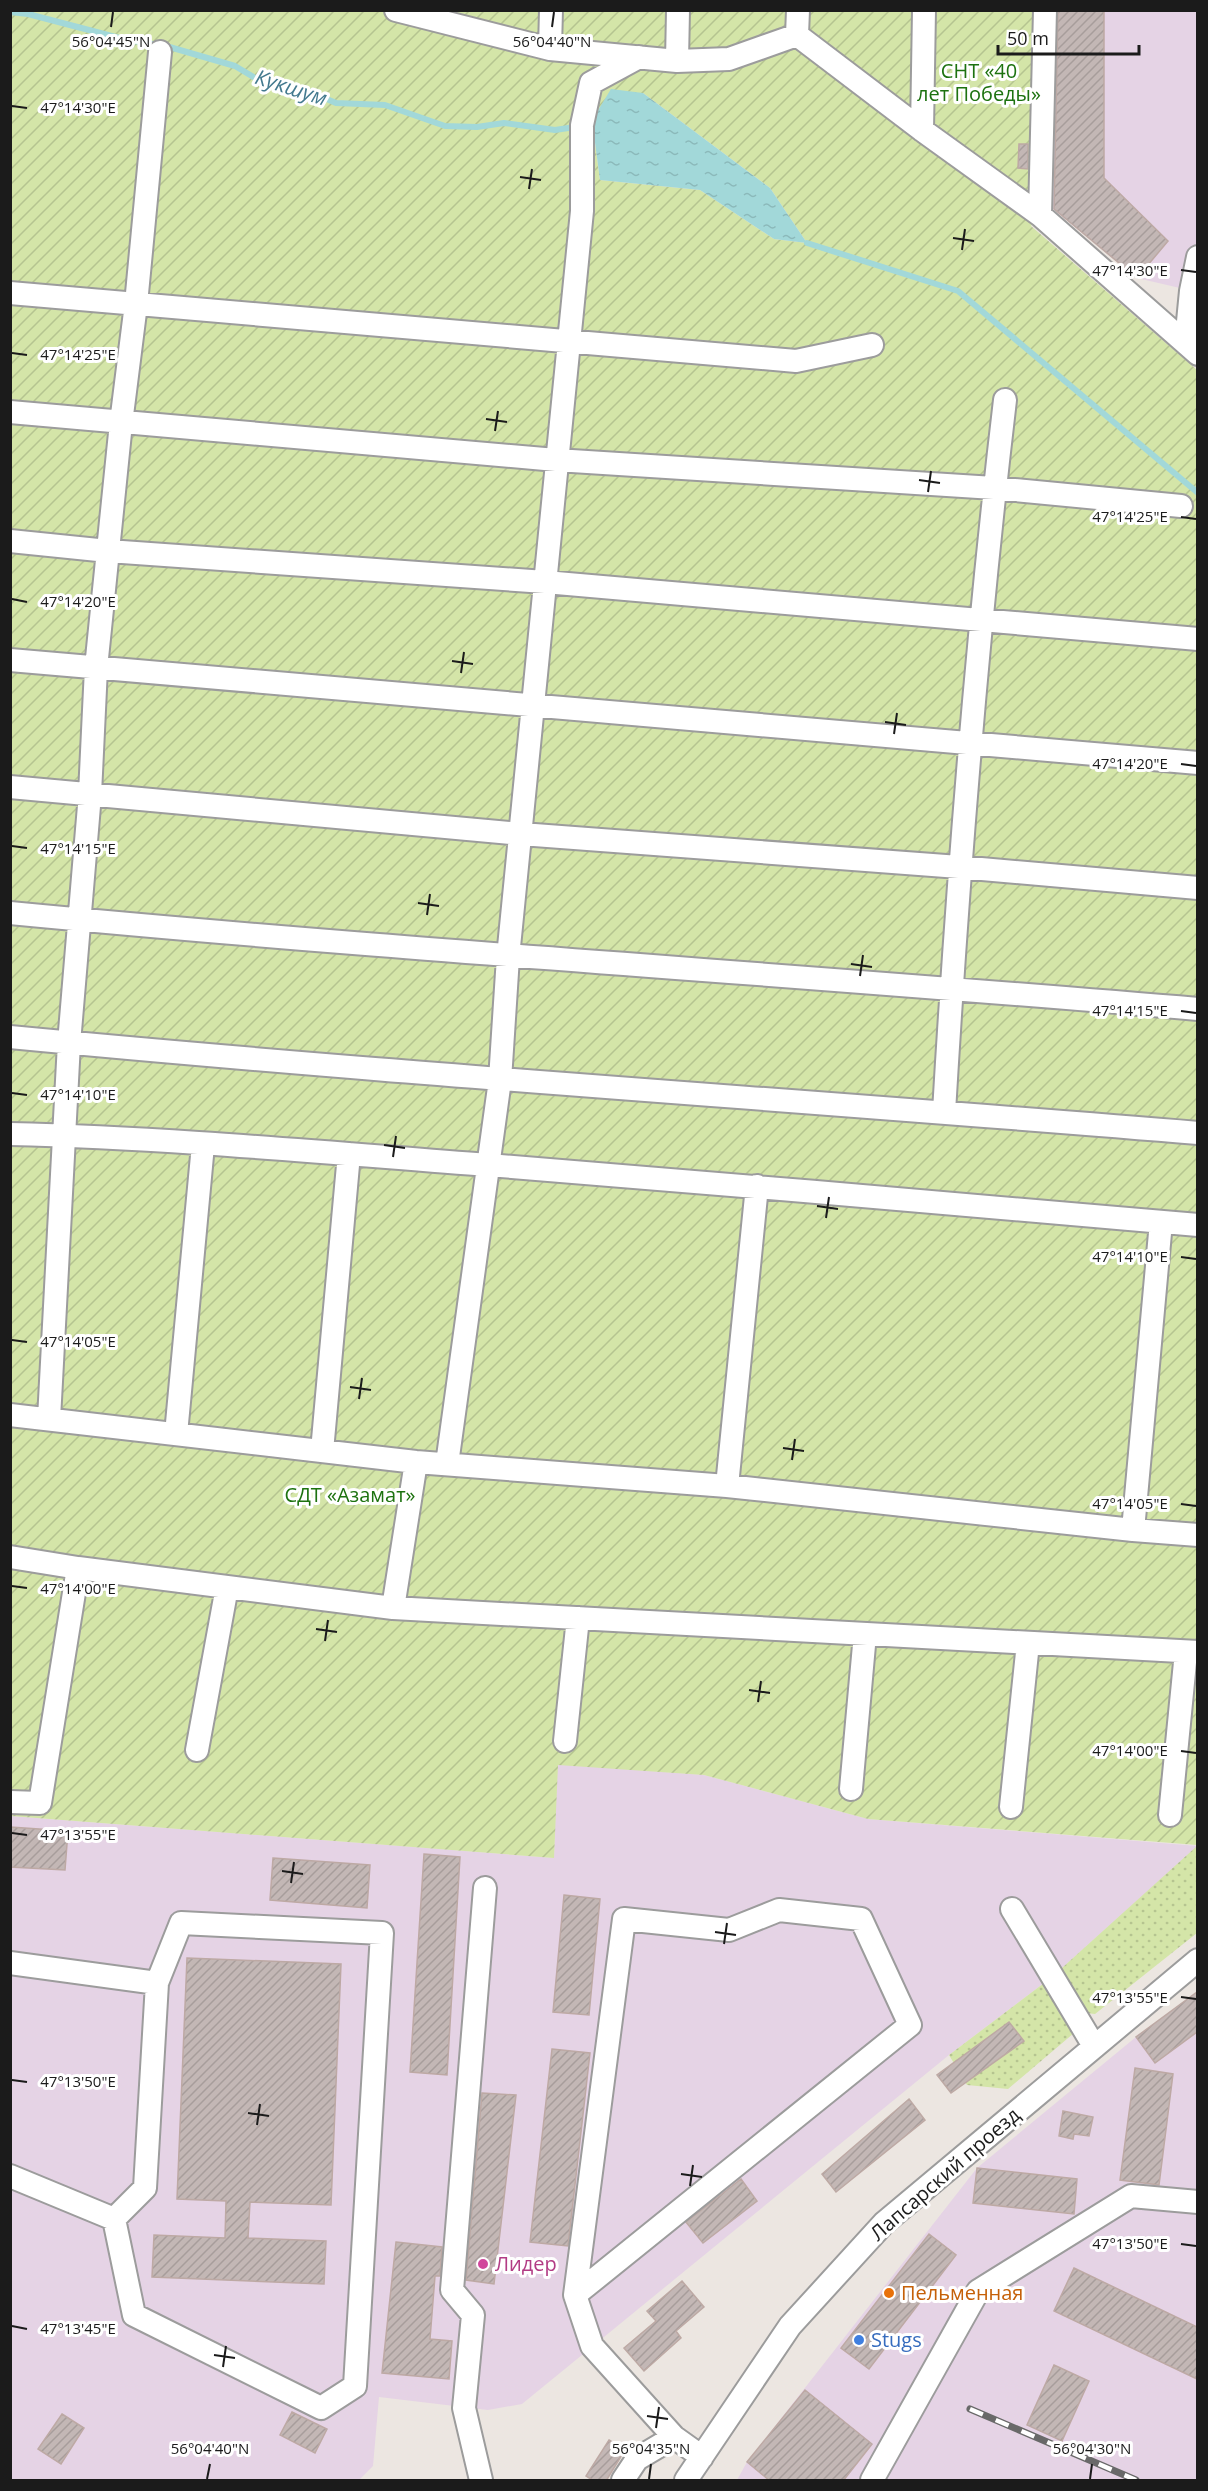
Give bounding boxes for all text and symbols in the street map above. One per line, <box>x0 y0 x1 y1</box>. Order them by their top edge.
scale bar <box>998 18 1139 56</box>
text: 50 m <box>1007 26 1049 50</box>
text: 56°04'45"N <box>72 31 150 51</box>
text: 56°04'40"N <box>513 31 591 51</box>
park label: СНТ «40 лет Победы» <box>917 57 1041 107</box>
water label: Кукшум <box>252 62 331 112</box>
text: 47°14'30"E <box>40 97 116 117</box>
text: 47°14'30"E <box>1092 260 1168 280</box>
text: 47°14'25"E <box>40 344 116 364</box>
text: 47°14'25"E <box>1092 506 1168 526</box>
text: 47°14'20"E <box>40 591 116 611</box>
text: 47°14'20"E <box>1092 753 1168 773</box>
text: 47°14'15"E <box>40 838 116 858</box>
text: 47°14'15"E <box>1092 1000 1168 1020</box>
text: 47°14'10"E <box>40 1084 116 1104</box>
text: 47°14'10"E <box>1092 1246 1168 1266</box>
text: 47°14'05"E <box>40 1331 116 1351</box>
park label: СДТ «Азамат» <box>285 1481 416 1508</box>
text: 47°14'05"E <box>1092 1493 1168 1513</box>
text: 47°14'00"E <box>40 1578 116 1598</box>
text: 47°14'00"E <box>1092 1740 1168 1760</box>
text: 47°13'55"E <box>40 1824 116 1844</box>
text: 47°13'55"E <box>1092 1987 1168 2007</box>
text: 47°13'50"E <box>40 2071 116 2091</box>
street label: Лапсарский проезд <box>864 2101 1026 2246</box>
text: 47°13'50"E <box>1092 2233 1168 2253</box>
place label: Лидер <box>495 2250 557 2277</box>
marker: Лидер <box>476 2257 490 2271</box>
place label: Пельменная <box>901 2279 1023 2306</box>
marker: Пельменная <box>882 2286 896 2300</box>
text: 47°13'45"E <box>40 2318 116 2338</box>
place label: Stugs <box>871 2326 922 2353</box>
marker: Stugs <box>852 2333 866 2347</box>
text: 56°04'40"N <box>171 2438 249 2458</box>
text: 56°04'35"N <box>612 2438 690 2458</box>
text: 56°04'30"N <box>1053 2438 1131 2458</box>

